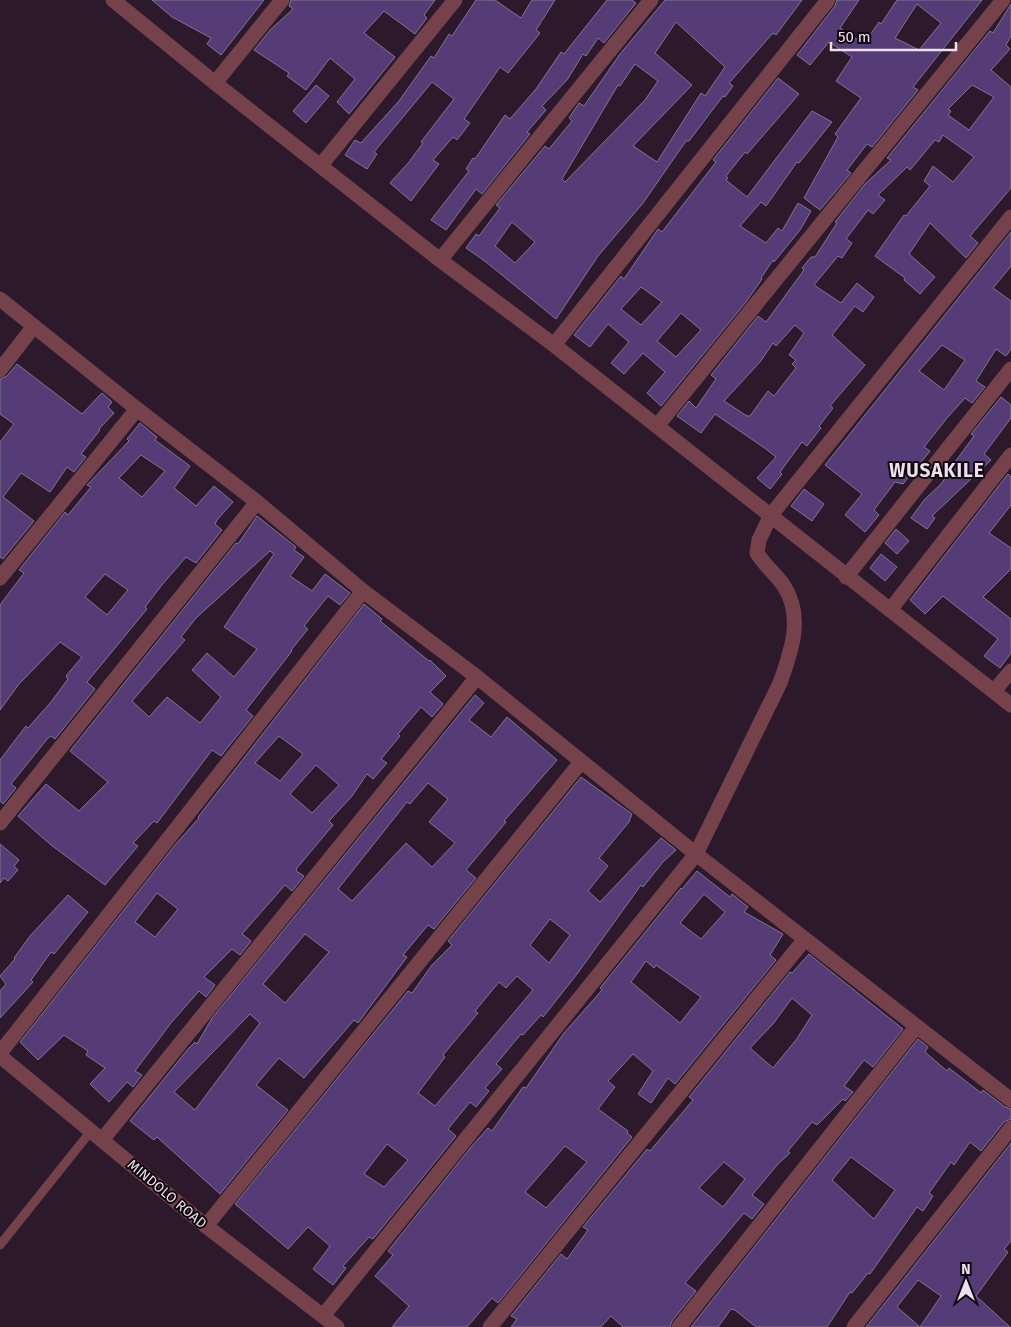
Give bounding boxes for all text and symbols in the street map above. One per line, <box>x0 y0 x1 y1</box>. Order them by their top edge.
scale bar <box>831 20 956 52</box>
text: 50 m <box>838 28 871 46</box>
district label: WUSAKILE <box>889 459 985 482</box>
street label: MINDOLO ROAD <box>124 1156 210 1232</box>
north arrow <box>941 1257 991 1307</box>
text: N <box>961 1261 971 1278</box>

